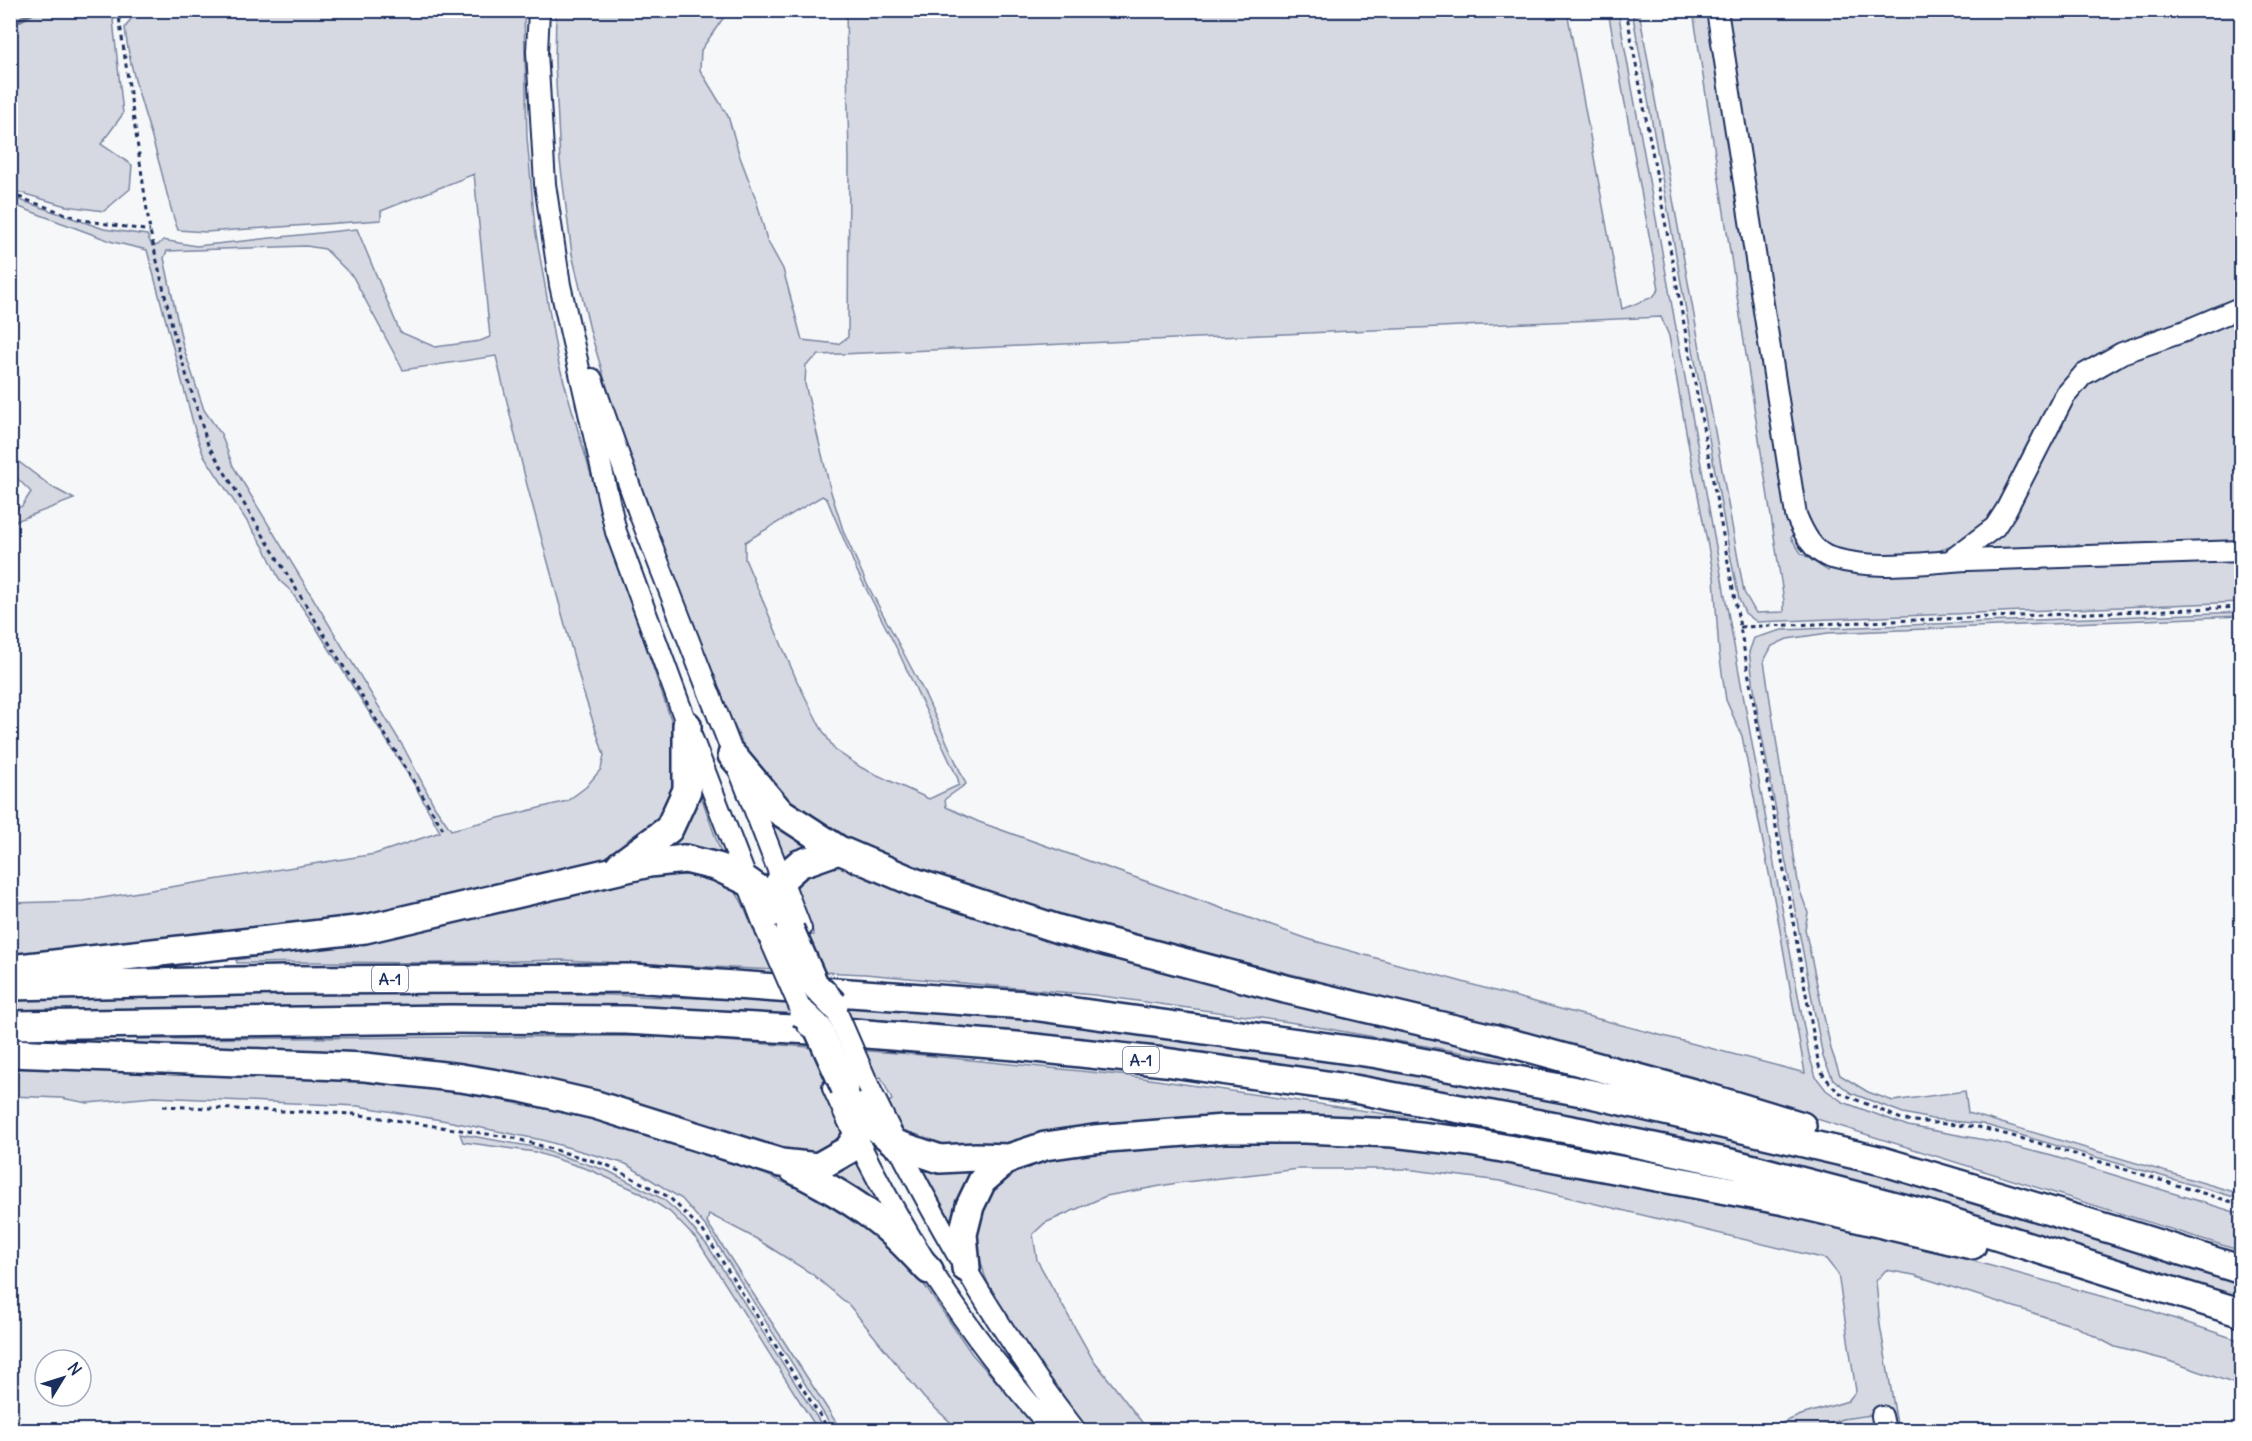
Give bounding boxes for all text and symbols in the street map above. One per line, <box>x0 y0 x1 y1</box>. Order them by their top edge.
road number: A-1 <box>372 966 408 992</box>
road number: A-1 <box>1123 1047 1159 1073</box>
north arrow <box>33 1348 93 1408</box>
text: N <box>64 1358 86 1379</box>

